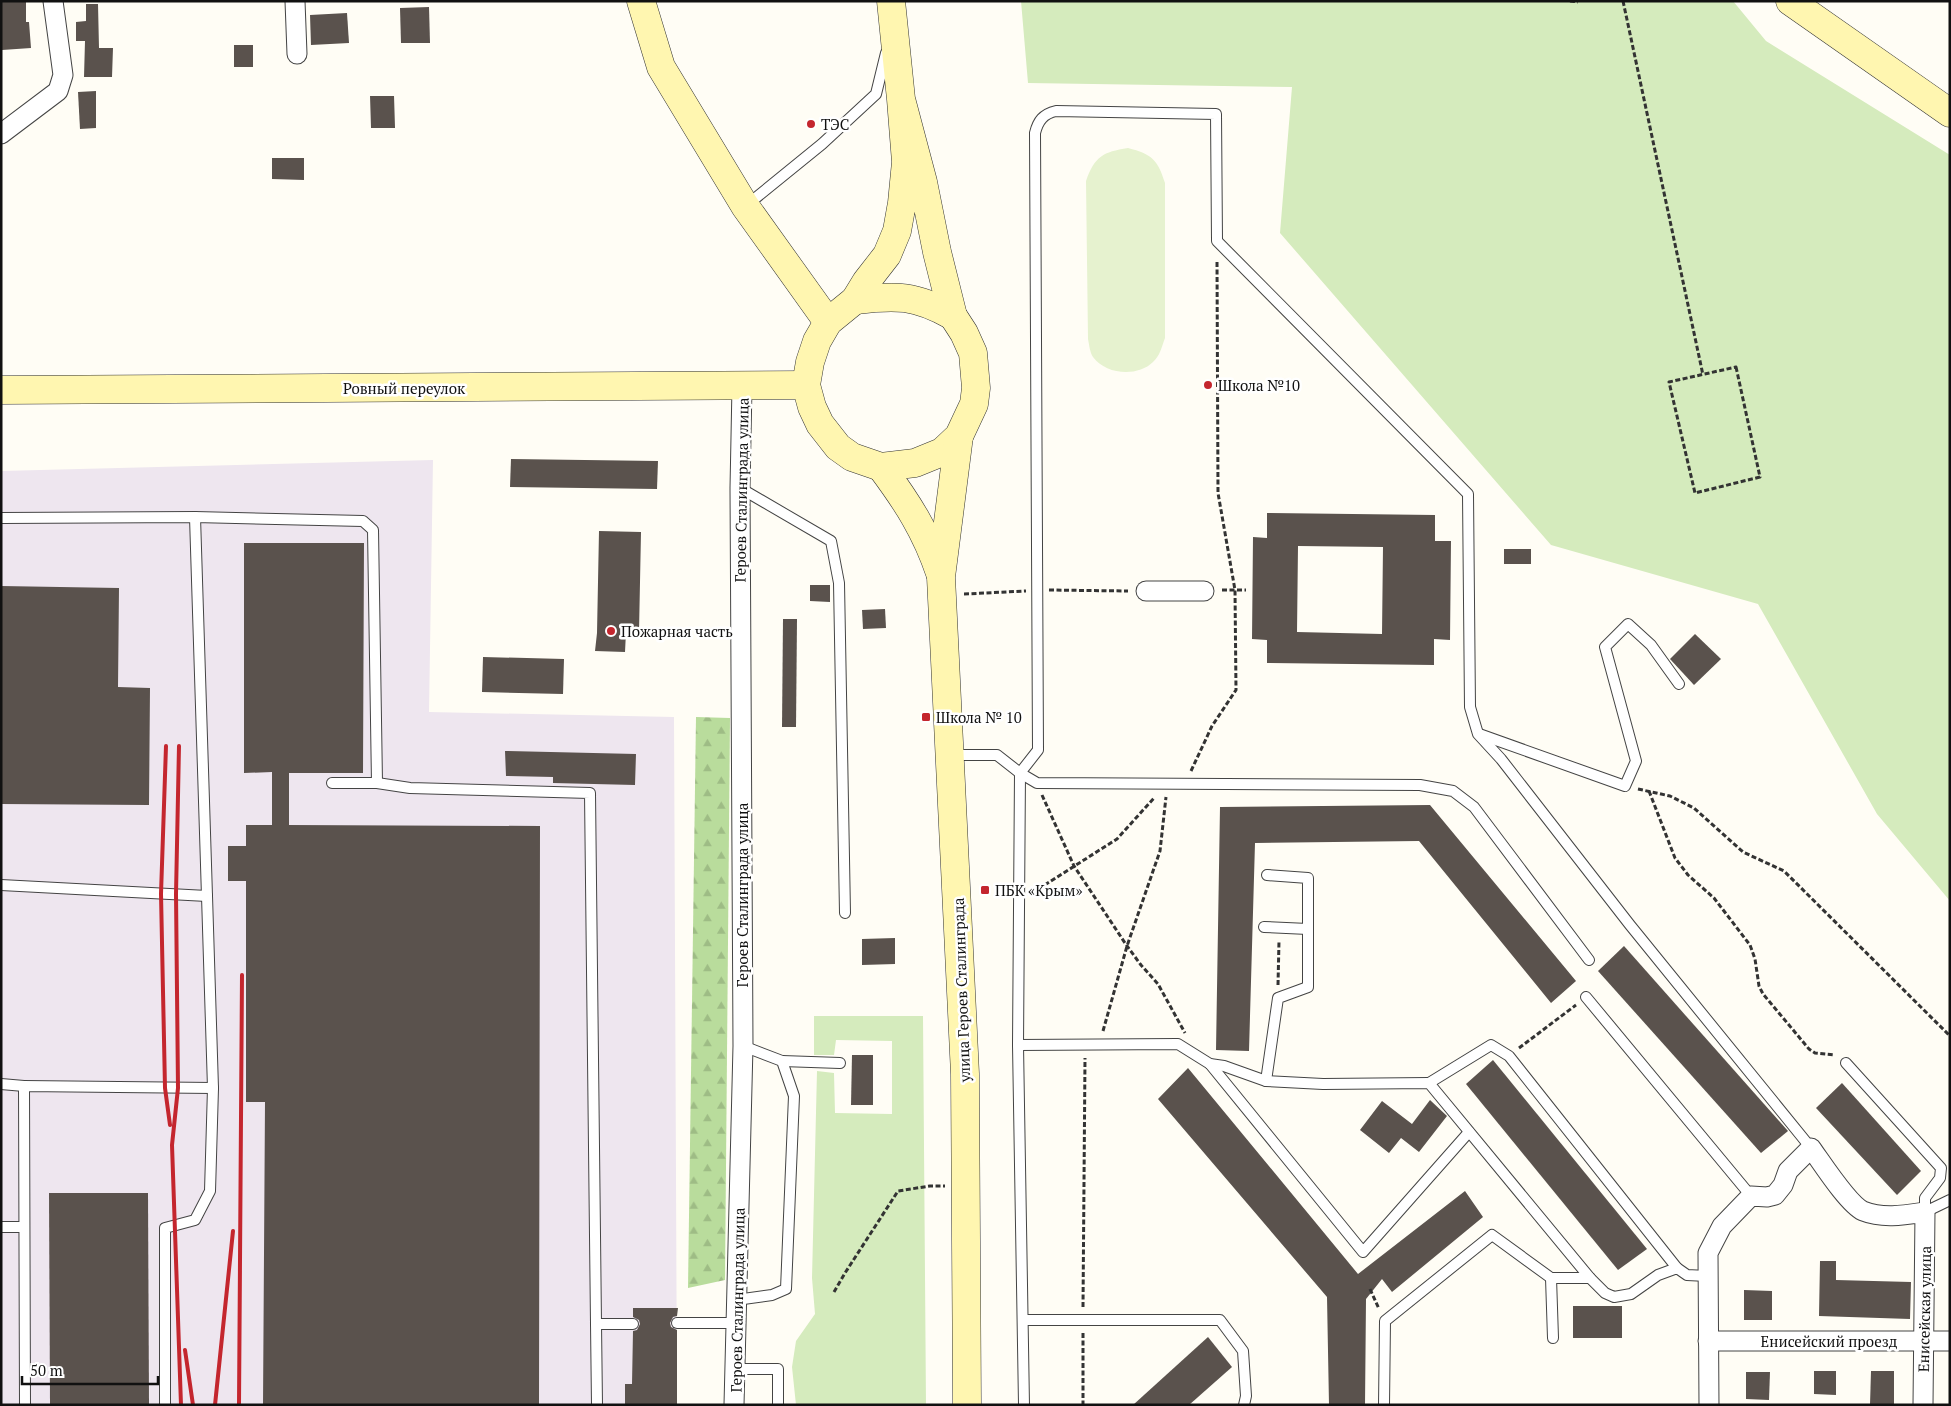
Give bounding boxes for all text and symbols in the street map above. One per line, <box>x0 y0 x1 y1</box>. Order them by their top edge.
place label: ТЭС <box>821 114 849 134</box>
marker: ТЭС <box>805 118 817 130</box>
place label: Школа №10 <box>1218 375 1300 395</box>
street label: Ровный переулок <box>343 378 466 398</box>
marker: Школа №10 <box>1202 379 1214 391</box>
street label: Героев Сталинграда улица <box>729 397 753 583</box>
place label: Пожарная часть <box>621 621 733 641</box>
marker: Пожарная часть <box>605 625 617 637</box>
place label: Школа № 10 <box>936 707 1022 727</box>
marker: Школа № 10 <box>920 711 932 723</box>
street label: Героев Сталинграда улица <box>732 802 752 987</box>
place label: ПБК «Крым» <box>995 880 1083 900</box>
marker: ПБК «Крым» <box>979 884 991 896</box>
street label: улица Героев Сталинграда <box>948 897 974 1084</box>
street label: Героев Сталинграда улица <box>725 1207 749 1393</box>
street label: Енисейская улица <box>1913 1245 1935 1372</box>
street label: Енисейский проезд <box>1761 1331 1898 1351</box>
scale bar <box>22 1354 159 1386</box>
text: 50 m <box>30 1360 63 1380</box>

